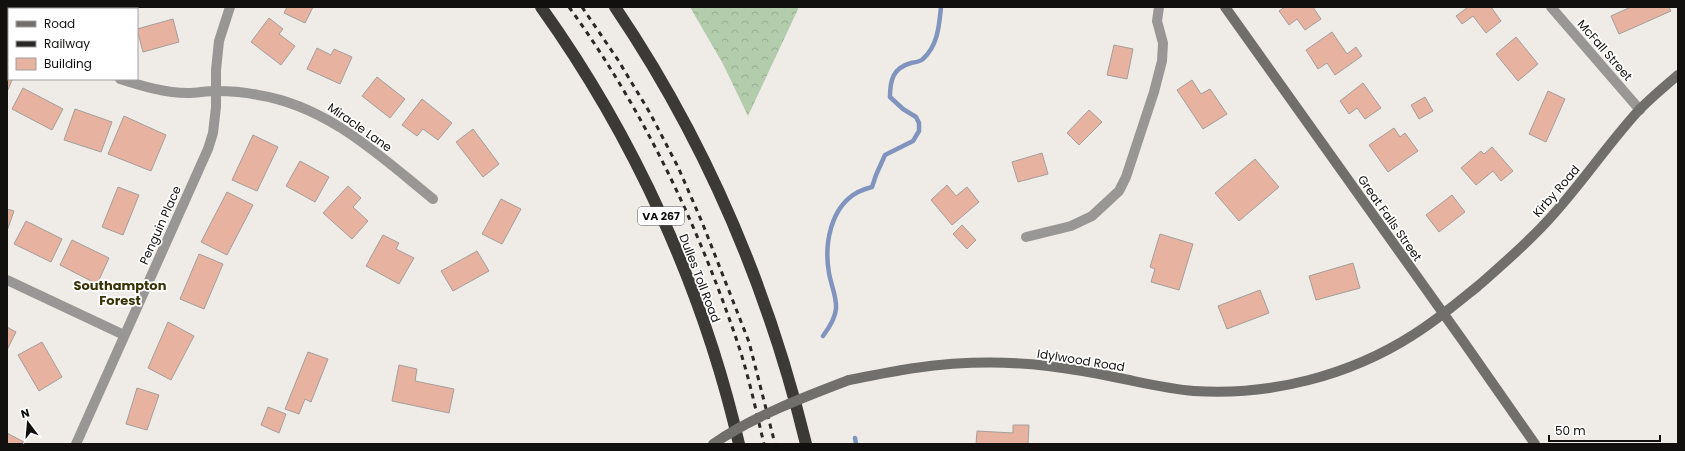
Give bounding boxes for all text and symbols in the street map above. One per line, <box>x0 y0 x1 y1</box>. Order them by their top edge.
legend <box>8 8 138 80</box>
text: Road <box>44 15 75 32</box>
street label: McFall Street <box>1574 16 1636 84</box>
text: Railway <box>44 35 90 52</box>
text: Building <box>44 55 92 72</box>
street label: Miracle Lane <box>324 98 396 156</box>
street label: Kirby Road <box>1529 161 1583 221</box>
street label: Great Falls Street <box>1354 172 1426 264</box>
street label: Penguin Place <box>135 183 185 267</box>
road number: VA 267 <box>638 207 684 225</box>
street label: Dulles Toll Road <box>675 231 725 325</box>
district label: Southampton Forest <box>74 276 167 310</box>
street label: Idylwood Road <box>1036 345 1126 375</box>
north arrow <box>8 403 48 443</box>
text: N <box>19 405 31 422</box>
scale bar <box>1549 417 1660 443</box>
text: 50 m <box>1555 422 1586 439</box>

